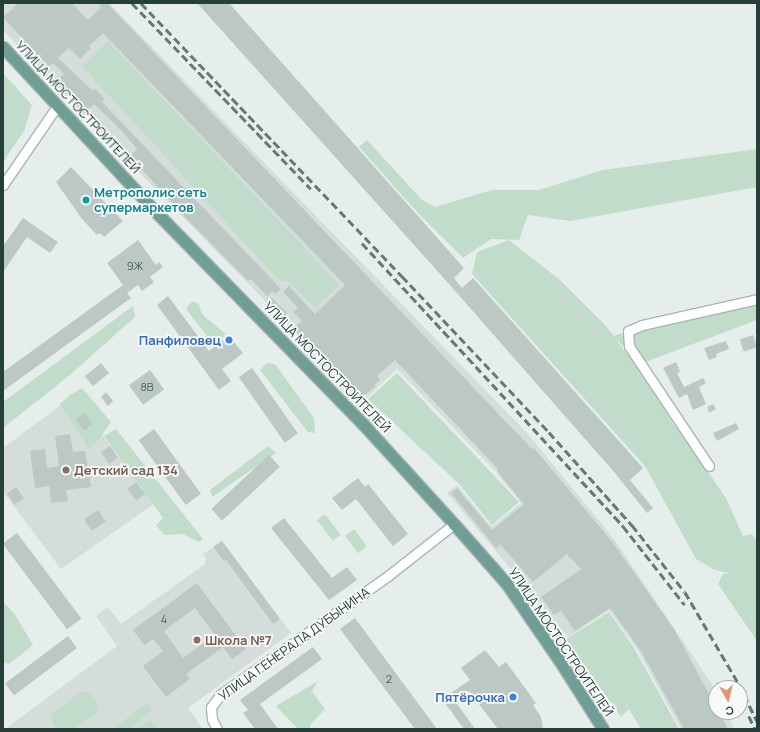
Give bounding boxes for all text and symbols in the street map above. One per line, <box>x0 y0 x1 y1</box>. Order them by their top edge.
street label: УЛИЦА МОСТОСТРОИТЕЛЕЙ <box>12 37 144 177</box>
place label: Метрополис cеть супермаркетов <box>94 185 207 216</box>
marker: Метрополис cеть супермаркетов <box>81 195 91 205</box>
house number: 9Ж <box>127 259 143 273</box>
street label: УЛИЦА МОСТОСТРОИТЕЛЕЙ <box>260 298 394 436</box>
place label: Панфиловец <box>139 332 221 348</box>
marker: Панфиловец <box>224 335 234 345</box>
house number: 8В <box>140 380 154 394</box>
place label: Детский сад 134 <box>74 462 178 478</box>
marker: Детский сад 134 <box>61 465 71 475</box>
street label: УЛИЦА МОСТОСТРОИТЕЛЕЙ <box>505 565 617 719</box>
street label: УЛИЦА ГЕНЕРАЛА ДУБЫНИНА <box>215 584 373 704</box>
house number: 4 <box>161 612 167 626</box>
place label: Школа №7 <box>205 632 272 648</box>
marker: Школа №7 <box>192 635 202 645</box>
house number: 2 <box>386 672 392 686</box>
north arrow <box>708 680 748 720</box>
place label: Пятёрочка <box>435 689 505 705</box>
marker: Пятёрочка <box>508 692 518 702</box>
text: С <box>725 703 735 719</box>

